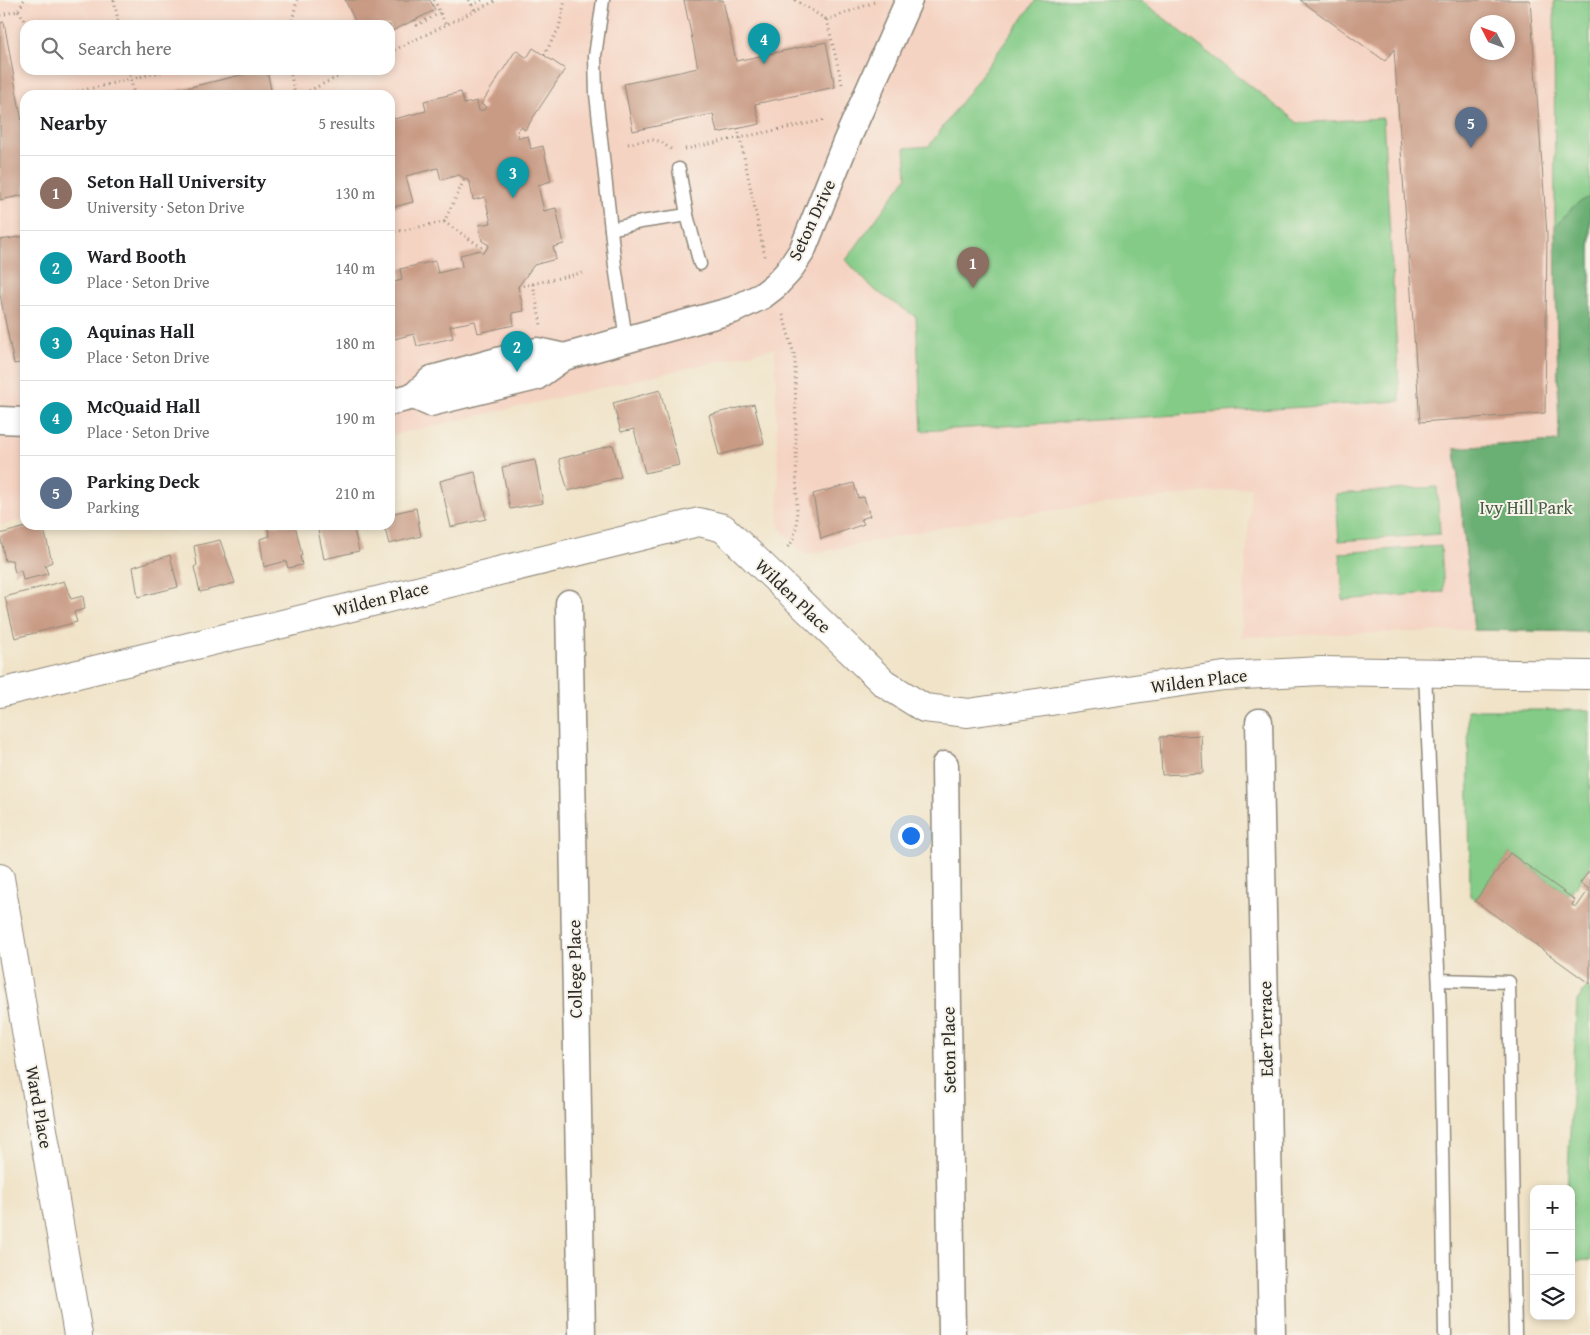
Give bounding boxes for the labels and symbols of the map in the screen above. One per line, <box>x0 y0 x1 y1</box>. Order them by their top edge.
north arrow <box>1470 15 1515 60</box>
pin: 4 <box>748 23 780 64</box>
pin: 5 <box>1455 107 1487 148</box>
pin: 3 <box>497 157 529 198</box>
street label: Seton Drive <box>781 175 842 265</box>
pin: 1 <box>957 247 989 288</box>
pin: 2 <box>501 331 533 372</box>
park label: Ivy Hill Park <box>1479 494 1573 521</box>
street label: Wilden Place <box>749 552 838 639</box>
street label: Wilden Place <box>330 574 431 623</box>
street label: Wilden Place <box>1149 661 1249 700</box>
your location <box>898 823 924 849</box>
street label: College Place <box>560 919 589 1019</box>
street label: Eder Terrace <box>1251 981 1280 1077</box>
street label: Seton Place <box>934 1007 963 1093</box>
street label: Ward Place <box>19 1063 60 1150</box>

